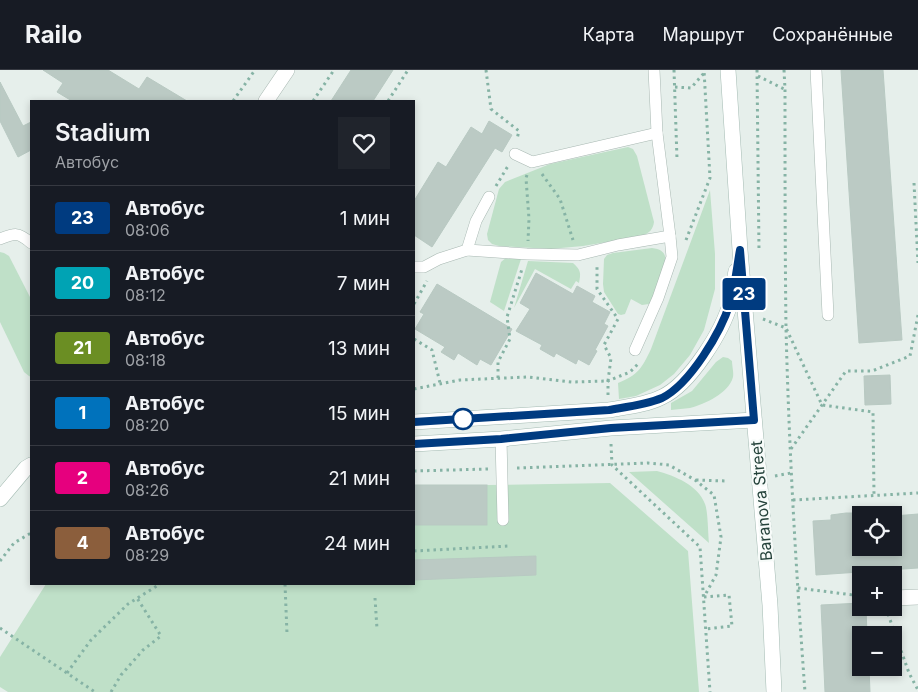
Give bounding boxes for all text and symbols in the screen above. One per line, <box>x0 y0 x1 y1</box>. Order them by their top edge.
text: Railo <box>25 20 82 49</box>
text: Карта <box>583 24 635 45</box>
text: Маршрут <box>663 24 744 45</box>
text: Сохранённые <box>772 24 893 45</box>
button: heart <box>338 117 390 169</box>
text: Stadium <box>55 118 151 147</box>
text: Автобус <box>55 152 119 172</box>
text: Автобус <box>125 197 205 220</box>
text: 23 <box>71 207 94 228</box>
text: 1 мин <box>340 207 390 230</box>
text: 08:06 <box>125 220 170 240</box>
text: Автобус <box>125 262 205 285</box>
text: 20 <box>71 272 94 293</box>
text: 7 мин <box>337 272 390 295</box>
line badge: 23 <box>722 278 766 310</box>
text: 23 <box>733 283 755 304</box>
text: 08:12 <box>125 285 166 305</box>
text: Автобус <box>125 327 205 350</box>
text: 21 <box>73 337 92 358</box>
text: 13 мин <box>328 337 390 360</box>
text: 08:18 <box>125 350 166 370</box>
text: Автобус <box>125 392 205 415</box>
text: 1 <box>79 402 86 423</box>
text: 15 мин <box>328 402 390 425</box>
unlabelled marker <box>452 408 474 430</box>
text: 08:20 <box>125 415 169 435</box>
street label: Baranova Street <box>746 440 776 562</box>
text: Автобус <box>125 457 205 480</box>
text: 2 <box>77 467 88 488</box>
text: 21 мин <box>328 467 390 490</box>
text: 08:26 <box>125 480 169 500</box>
map controls <box>852 506 902 676</box>
button: locate <box>852 506 902 556</box>
text: Автобус <box>125 522 205 545</box>
text: 4 <box>76 532 89 553</box>
text: 24 мин <box>324 532 390 555</box>
text: 08:29 <box>125 545 169 565</box>
button: + <box>852 566 902 616</box>
button: − <box>852 626 902 676</box>

